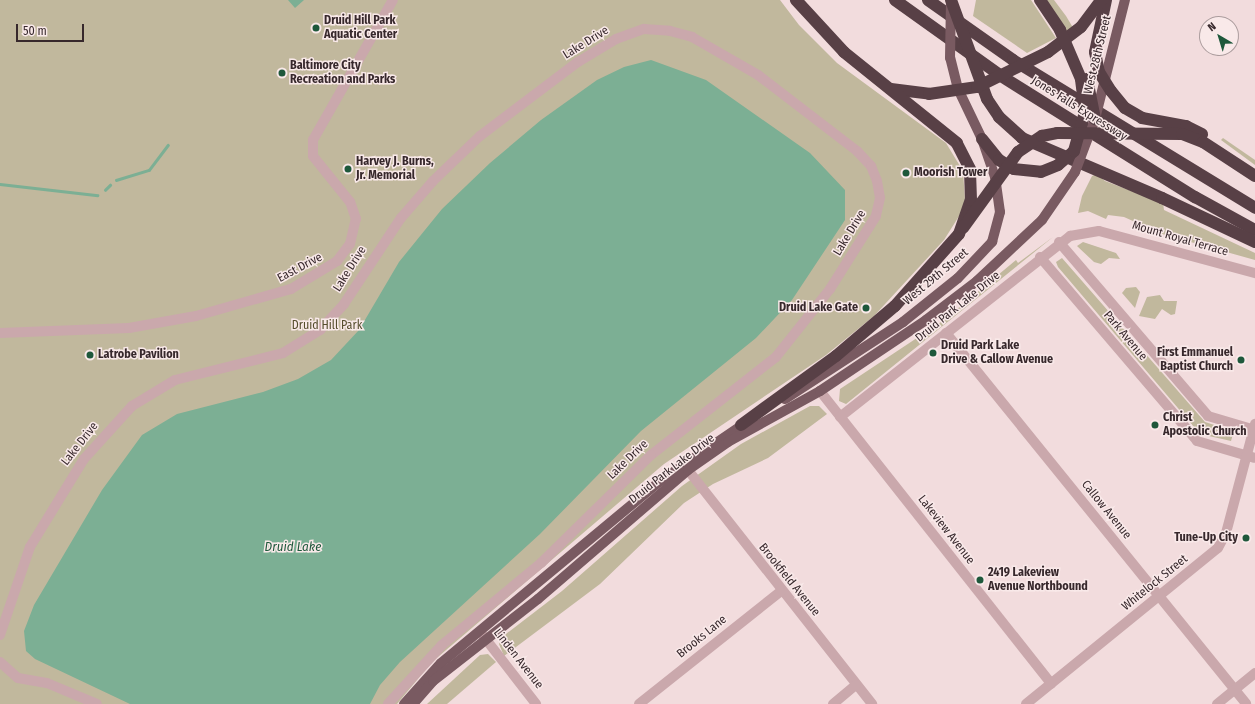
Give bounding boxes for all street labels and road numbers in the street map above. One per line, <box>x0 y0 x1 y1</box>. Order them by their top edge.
street label: West 28th Street <box>1081 14 1115 96</box>
street label: Lake Drive <box>561 23 611 63</box>
street label: Jones Falls Expressway <box>1028 74 1130 144</box>
street label: Lake Drive <box>831 208 869 258</box>
street label: Mount Royal Terrace <box>1130 218 1230 260</box>
street label: Lake Drive <box>330 244 370 294</box>
street label: West 29th Street <box>901 246 971 308</box>
street label: East Drive <box>275 250 325 286</box>
street label: Druid Park Lake Drive <box>913 268 1003 346</box>
street label: Park Avenue <box>1100 308 1150 364</box>
street label: Lake Drive <box>59 420 101 468</box>
street label: Druid Park Lake Drive <box>626 431 718 507</box>
street label: Lake Drive <box>605 437 651 483</box>
street label: Callow Avenue <box>1078 478 1134 542</box>
street label: Lakeview Avenue <box>915 493 977 567</box>
street label: Brookfield Avenue <box>755 541 823 619</box>
street label: Whitelock Street <box>1119 552 1191 614</box>
street label: Brooks Lane <box>674 613 730 661</box>
street label: Linden Avenue <box>490 626 546 692</box>

